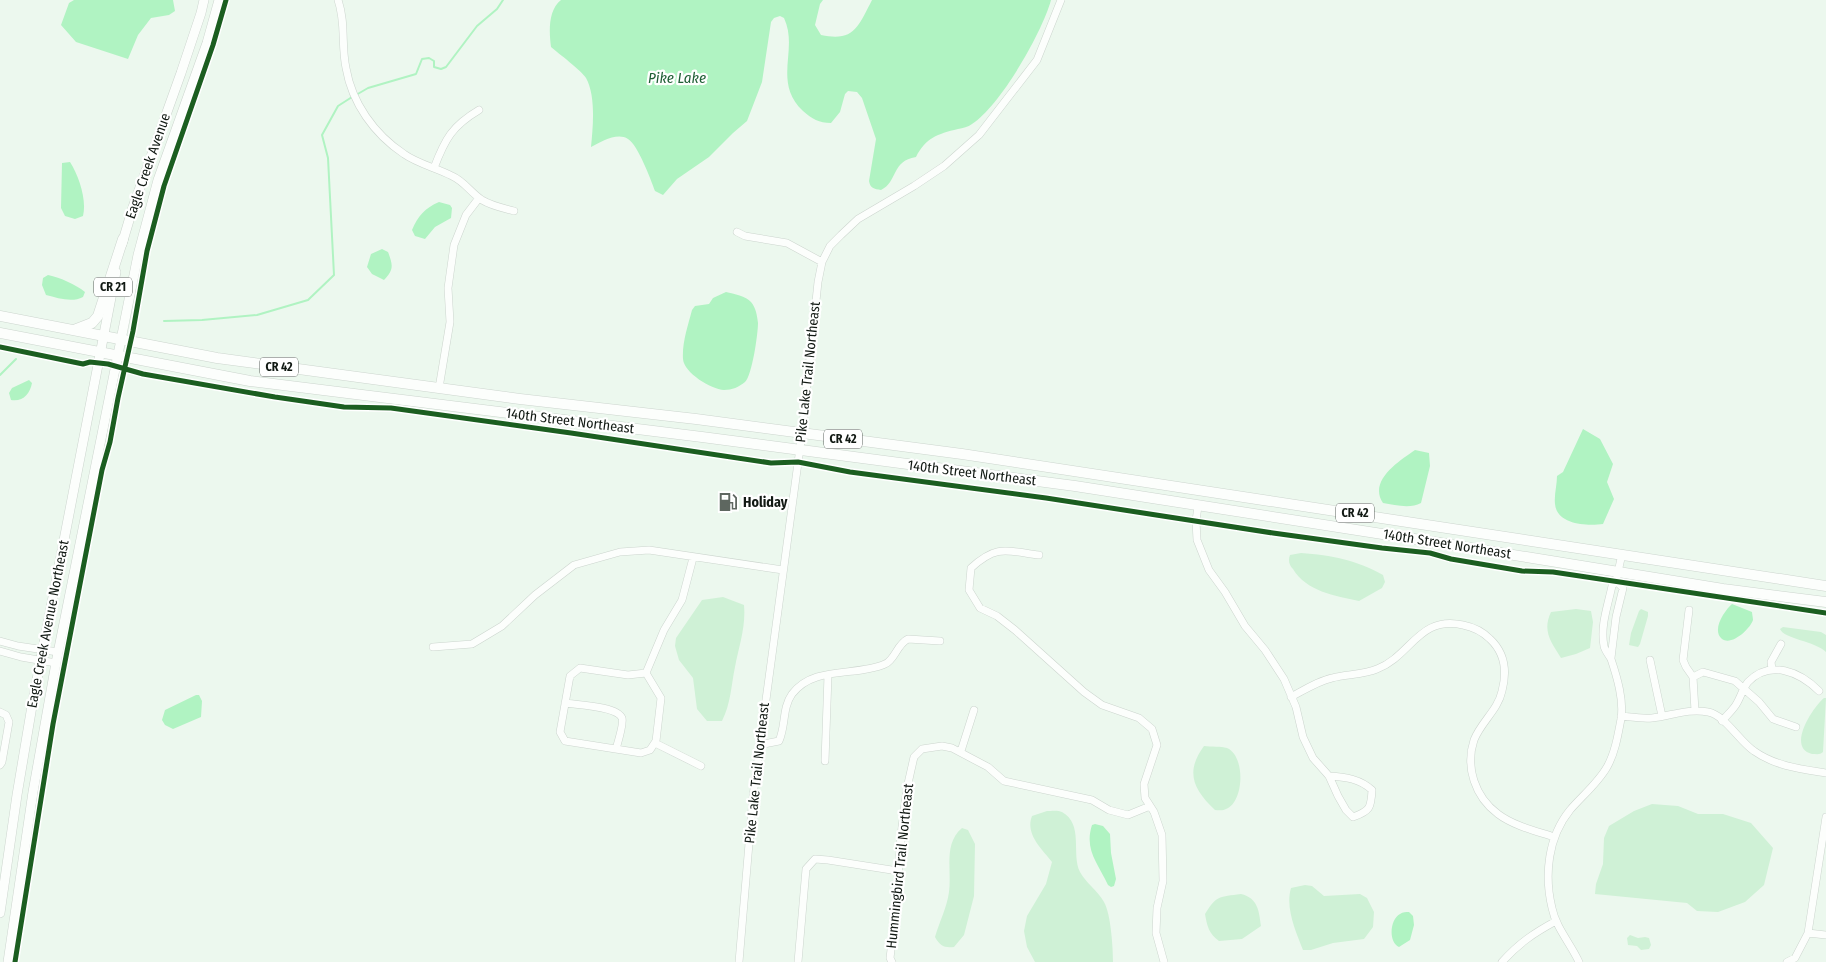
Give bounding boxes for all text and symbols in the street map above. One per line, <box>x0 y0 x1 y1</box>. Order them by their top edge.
water label: Pike Lake <box>648 69 706 87</box>
street label: Eagle Creek Avenue <box>122 111 174 221</box>
road number: CR 21 <box>94 278 132 296</box>
street label: Pike Lake Trail Northeast <box>792 300 824 443</box>
road number: CR 42 <box>260 358 298 377</box>
street label: 140th Street Northeast <box>505 405 636 437</box>
road number: CR 42 <box>824 429 862 448</box>
street label: 140th Street Northeast <box>907 457 1038 489</box>
fuel station icon: Holiday <box>717 491 739 513</box>
place label: Holiday <box>743 494 788 511</box>
road number: CR 42 <box>1336 503 1374 522</box>
street label: 140th Street Northeast <box>1382 525 1513 563</box>
street label: Eagle Creek Avenue Northeast <box>23 538 73 709</box>
street label: Pike Lake Trail Northeast <box>741 701 773 844</box>
street label: Hummingbird Trail Northeast <box>883 782 917 949</box>

